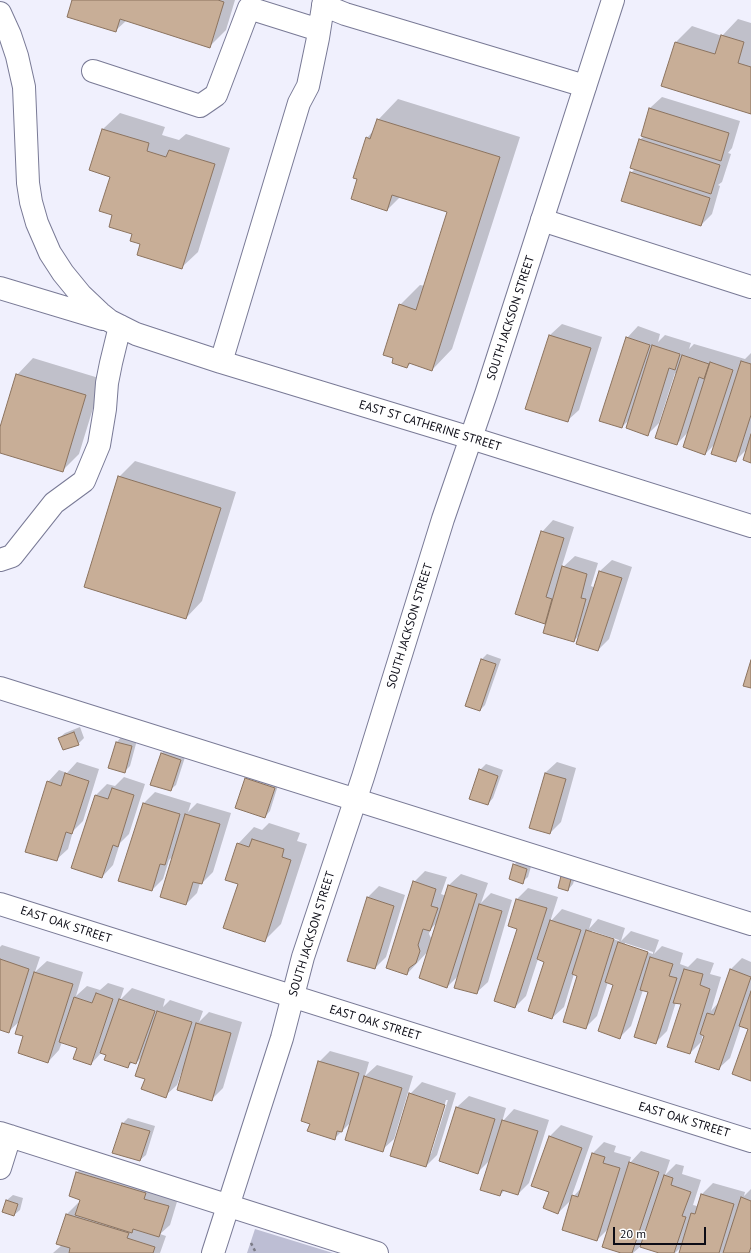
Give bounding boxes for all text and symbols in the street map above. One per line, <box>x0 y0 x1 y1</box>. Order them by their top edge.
street label: SOUTH JACKSON STREET <box>484 254 538 382</box>
street label: EAST ST CATHERINE STREET <box>357 398 503 454</box>
street label: SOUTH JACKSON STREET <box>384 562 436 690</box>
street label: SOUTH JACKSON STREET <box>286 870 338 998</box>
street label: EAST OAK STREET <box>19 903 113 947</box>
street label: EAST OAK STREET <box>328 1002 422 1044</box>
street label: EAST OAK STREET <box>637 1099 731 1141</box>
scale bar <box>615 1219 708 1245</box>
text: 20 m <box>620 1226 646 1241</box>

